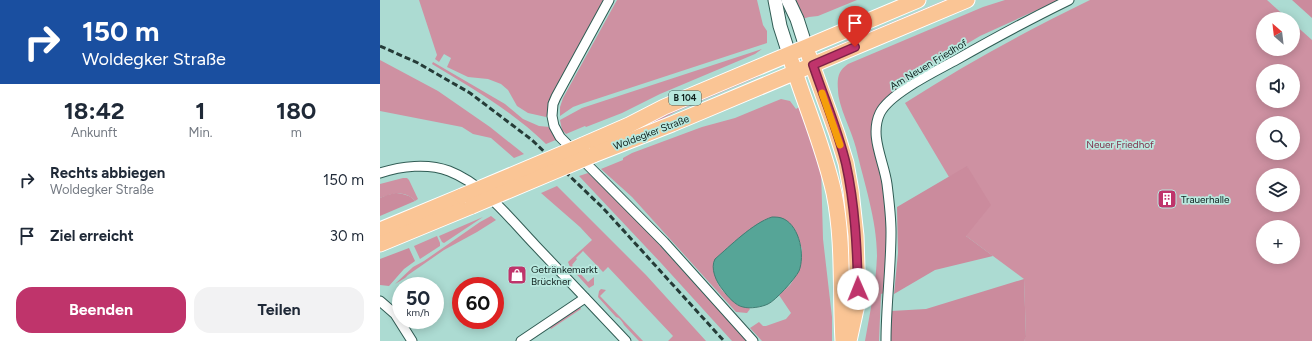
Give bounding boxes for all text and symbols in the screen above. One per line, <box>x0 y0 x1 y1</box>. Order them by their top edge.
pin <box>838 6 872 47</box>
icon: arrive <box>844 12 866 34</box>
north arrow <box>1256 12 1300 56</box>
map controls <box>1256 12 1300 264</box>
text: 150 m <box>82 14 159 48</box>
icon: right <box>16 16 68 68</box>
street label: Am Neuen Friedhof <box>887 36 969 93</box>
text: Woldegker Straße <box>82 48 226 70</box>
button: sound <box>1256 64 1300 108</box>
road number: B 104 <box>669 91 701 105</box>
text: 18:42 <box>64 96 125 125</box>
text: 1 <box>195 96 205 125</box>
text: 180 <box>276 96 316 125</box>
street label: Woldegker Straße <box>612 112 691 153</box>
button: search <box>1256 116 1300 160</box>
text: Ankunft <box>71 125 117 140</box>
text: Min. <box>188 125 212 140</box>
text: m <box>291 125 302 140</box>
park label: Neuer Friedhof <box>1086 138 1154 151</box>
text: Rechts abbiegen <box>50 164 165 182</box>
button: layers <box>1256 168 1300 212</box>
icon: right <box>16 169 38 191</box>
text: 150 m <box>323 171 364 189</box>
text: Woldegker Straße <box>50 182 154 197</box>
building icon: Trauerhalle <box>1156 188 1178 210</box>
place label: Trauerhalle <box>1181 193 1230 206</box>
button: + <box>1256 220 1300 264</box>
icon: arrive <box>16 225 38 247</box>
text: Ziel erreicht <box>50 227 134 245</box>
text: 30 m <box>330 227 364 245</box>
place label: Getränkemarkt Brückner <box>531 263 598 288</box>
shop icon: Getränkemarkt Brückner <box>506 264 528 286</box>
position arrow <box>837 268 879 310</box>
speed limit sign: 60 <box>452 277 504 329</box>
text: 50 <box>406 286 430 310</box>
button: Beenden <box>16 287 186 333</box>
button: Teilen <box>194 287 364 333</box>
text: km/h <box>407 306 429 319</box>

